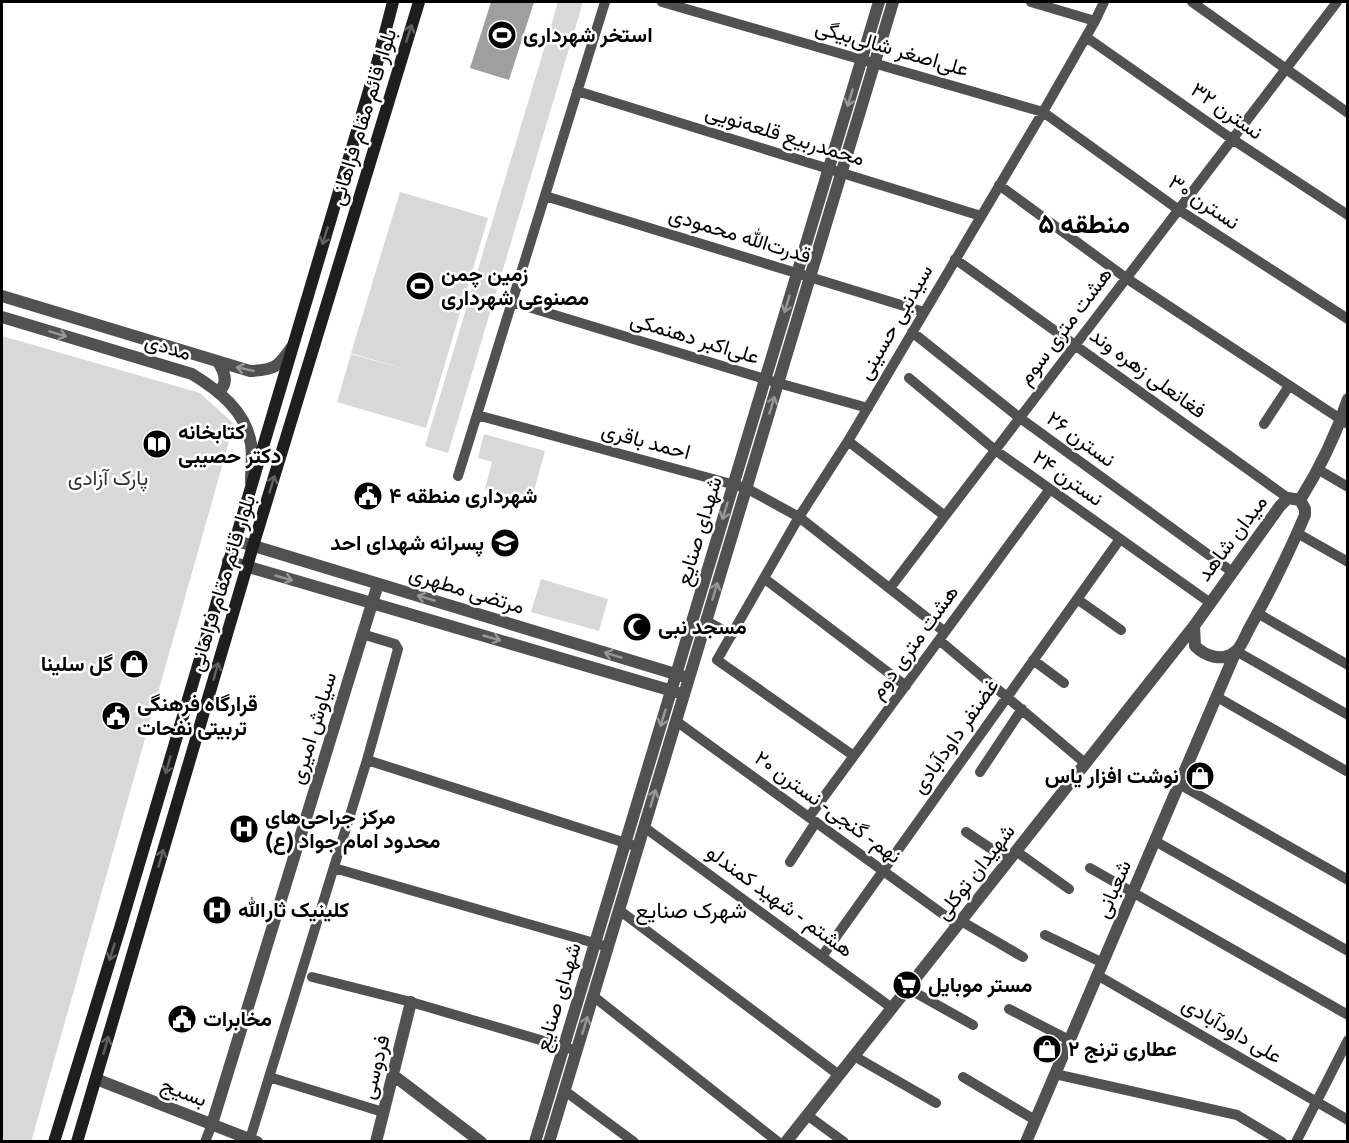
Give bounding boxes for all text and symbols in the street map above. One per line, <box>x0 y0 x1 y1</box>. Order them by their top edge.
street label: علی‌اصغر شالی‌بیگی <box>812 14 972 82</box>
sports icon: استخر شهرداری <box>486 19 518 51</box>
place label: استخر شهرداری <box>523 22 653 48</box>
one-way arrow <box>404 24 415 43</box>
street label: بلوار قائم مقام فراهانی <box>324 25 403 209</box>
street label: نسترن ۳۲ <box>1186 77 1268 145</box>
one-way arrow <box>844 88 855 107</box>
street label: محمدربیع قلعه‌نویی <box>702 98 868 173</box>
street label: نسترن ۳۰ <box>1163 169 1245 235</box>
street label: قدرت‌الله محمودی <box>666 201 814 269</box>
district label: منطقه ۵ <box>1038 208 1130 241</box>
one-way arrow <box>319 226 330 245</box>
street label: سیدنبی حسینی <box>852 260 938 384</box>
place label: زمین چمن مصنوعی شهرداری <box>441 261 589 311</box>
street label: هشت متری سوم <box>1012 262 1119 391</box>
sports icon: زمین چمن مصنوعی شهرداری <box>404 270 436 302</box>
one-way arrow <box>781 295 792 314</box>
street label: علی‌اکبر دهنمکی <box>627 306 763 370</box>
street label: فغانعلی زهره وند <box>1085 322 1211 424</box>
street label: مددی <box>142 328 194 366</box>
one-way arrow <box>48 329 67 340</box>
one-way arrow <box>236 363 256 374</box>
one-way arrow <box>767 396 778 415</box>
street label: نسترن ۲۶ <box>1041 405 1121 473</box>
street label: احمد باقری <box>599 417 693 465</box>
place label: کتابخانه دکتر حصیبی <box>178 419 281 469</box>
library icon: کتابخانه دکتر حصیبی <box>141 428 173 460</box>
street label: نسترن ۲۴ <box>1028 444 1108 512</box>
park label: پارک آزادی <box>68 465 148 492</box>
street label: شهدای صنایع <box>670 473 729 589</box>
one-way arrow <box>267 475 278 494</box>
public building icon: شهرداری منطقه ۴ <box>352 480 384 512</box>
place label: شهرداری منطقه ۴ <box>389 483 538 509</box>
street label: میدان شاهد <box>1191 490 1273 586</box>
street label: بلوار قائم مقام فراهانی <box>183 491 262 675</box>
one-way arrow <box>719 501 730 520</box>
school or university icon: پسرانه شهدای احد <box>489 527 521 559</box>
place label: پسرانه شهدای احد <box>330 530 484 557</box>
street label: مرتضی مطهری <box>406 560 528 620</box>
one-way arrow <box>274 573 293 584</box>
street label: هشت متری دوم <box>864 580 965 705</box>
one-way arrow <box>710 582 721 601</box>
one-way arrow <box>417 592 436 603</box>
mosque icon: مسجد نبی <box>621 611 653 643</box>
place label: مسجد نبی <box>658 614 747 640</box>
one-way arrow <box>482 633 501 644</box>
shop icon: گل سلینا <box>118 648 150 680</box>
one-way arrow <box>604 649 623 660</box>
place label: گل سلینا <box>41 651 113 677</box>
one-way arrow <box>211 662 222 681</box>
street label: سیاوش امیری <box>284 669 342 787</box>
street label: غضنفر داودآبادی <box>906 673 1004 799</box>
place label: قرارگاه فرهنگی تربیتی نفحات <box>137 691 258 741</box>
public building icon: قرارگاه فرهنگی تربیتی نفحات <box>100 700 132 732</box>
one-way arrow <box>656 708 667 727</box>
street label: نهم- گنجی- نسترن ۲۰ <box>749 745 907 870</box>
one-way arrow <box>162 756 173 775</box>
shop icon: نوشت افزار یاس <box>1184 760 1216 792</box>
place label: نوشت افزار یاس <box>1045 763 1179 789</box>
one-way arrow <box>648 789 659 808</box>
place label: مرکز جراحی‌های محدود امام جواد (ع) <box>265 804 441 855</box>
hospital icon: مرکز جراحی‌های محدود امام جواد (ع) <box>228 813 260 845</box>
street label: شهیدان توکلی <box>929 819 1021 925</box>
street label: هشتم - شهید کمندلو <box>701 839 858 964</box>
one-way arrow <box>156 849 167 868</box>
street label: شعبانی <box>1089 856 1137 922</box>
hospital icon: کلینیک ثارالله <box>201 894 233 926</box>
place label: کلینیک ثارالله <box>238 897 349 923</box>
district label: شهرک صنایع <box>635 897 747 925</box>
street label: شهدای صنایع <box>529 939 588 1055</box>
one-way arrow <box>106 942 117 961</box>
supermarket icon: مستر موبایل <box>891 969 923 1001</box>
place label: مستر موبایل <box>928 972 1032 998</box>
street label: علی داودآبادی <box>1177 991 1287 1069</box>
public building icon: مخابرات <box>166 1003 198 1035</box>
place label: مخابرات <box>203 1006 272 1032</box>
one-way arrow <box>580 1016 591 1035</box>
street label: فردوسی <box>354 1032 396 1102</box>
shop icon: عطاری ترنج ۲ <box>1031 1033 1063 1065</box>
one-way arrow <box>101 1036 112 1055</box>
place label: عطاری ترنج ۲ <box>1068 1036 1177 1063</box>
street label: بسیج <box>157 1071 211 1114</box>

